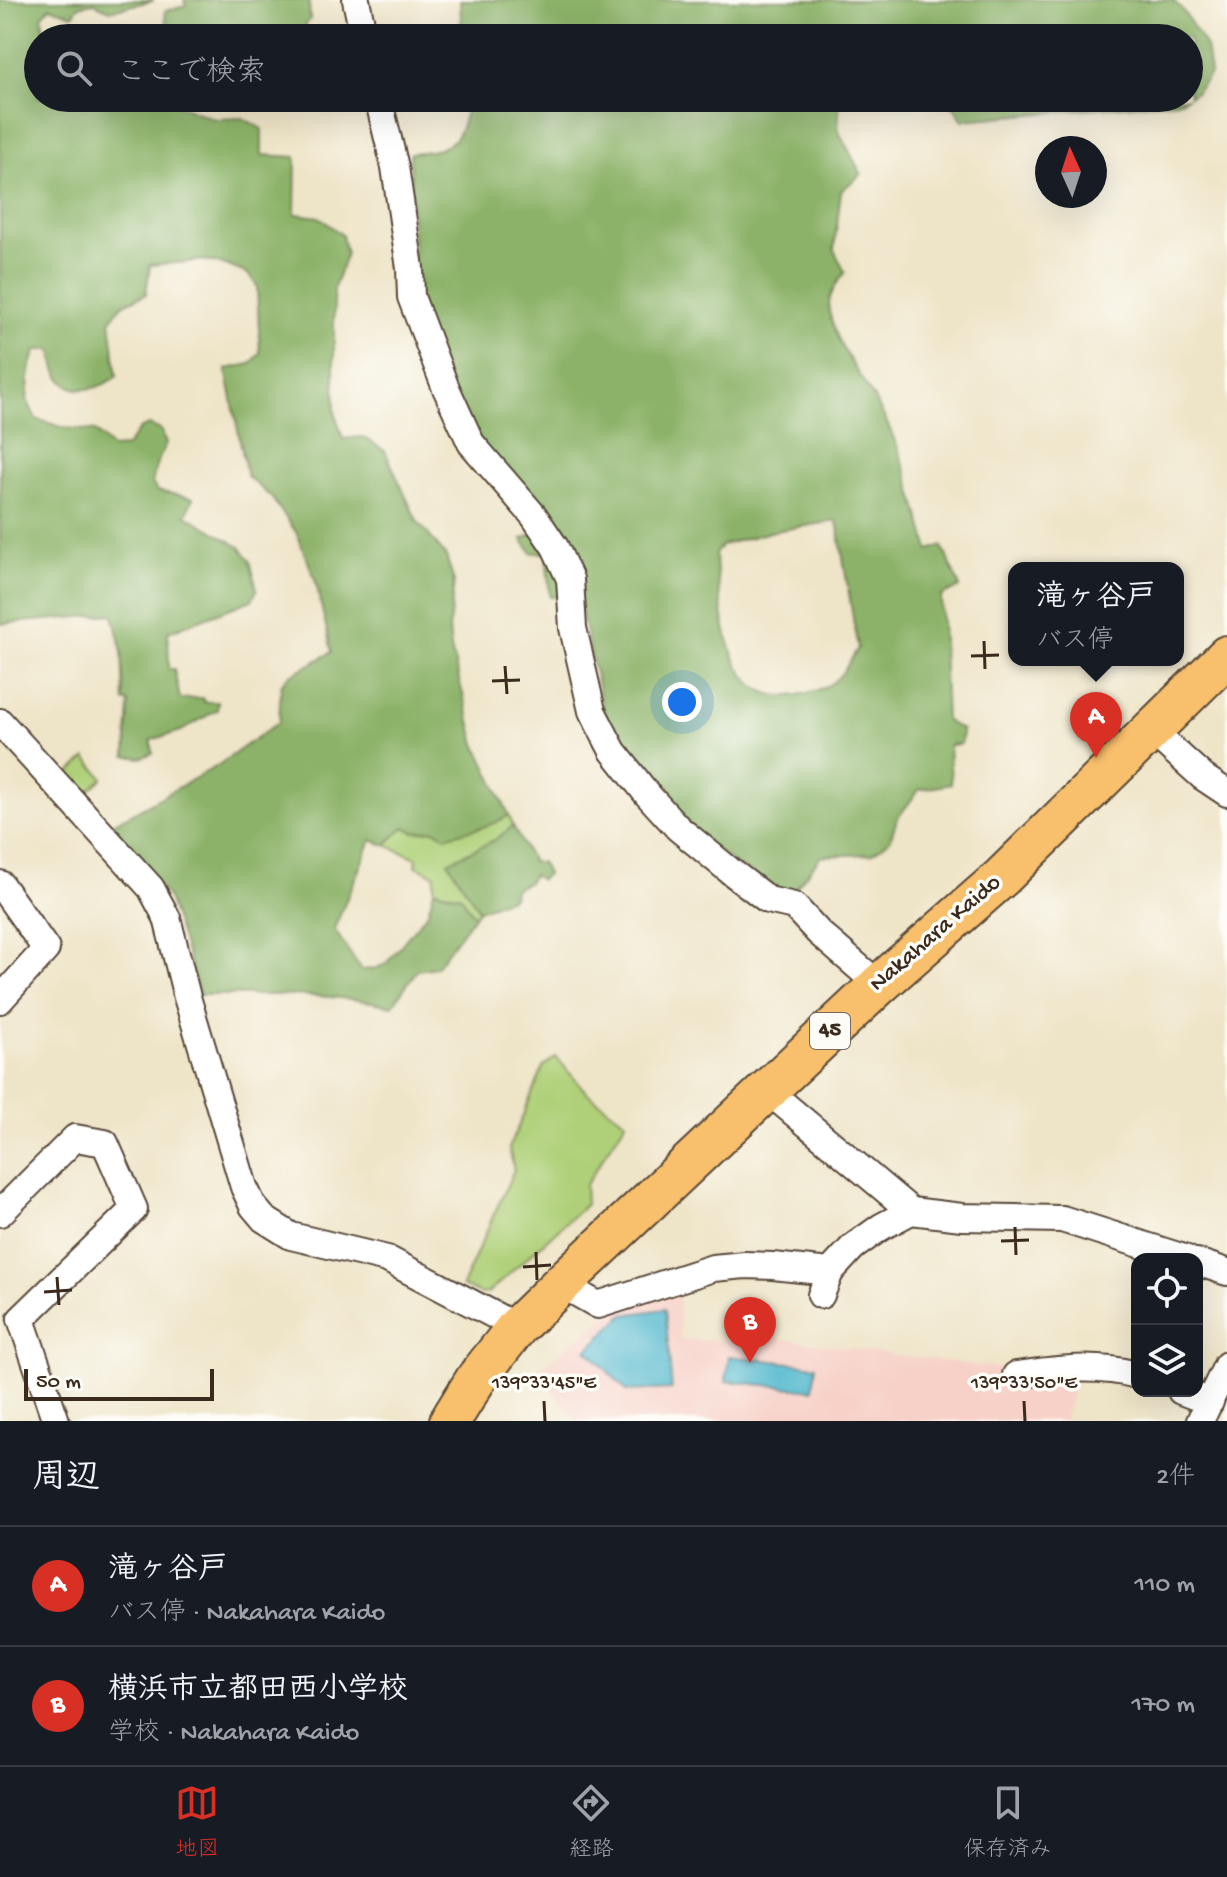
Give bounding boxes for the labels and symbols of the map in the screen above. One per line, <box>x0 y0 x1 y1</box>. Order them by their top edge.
north arrow <box>1035 136 1107 208</box>
your location <box>662 682 702 722</box>
pin: A <box>1070 692 1122 758</box>
street label: Nakahara Kaido <box>864 869 1008 999</box>
road number: 45 <box>810 1013 850 1049</box>
pin: B <box>724 1297 776 1363</box>
scale bar <box>24 1365 214 1401</box>
text: 139°33'45"E <box>491 1373 598 1396</box>
text: 139°33'50"E <box>970 1373 1079 1396</box>

